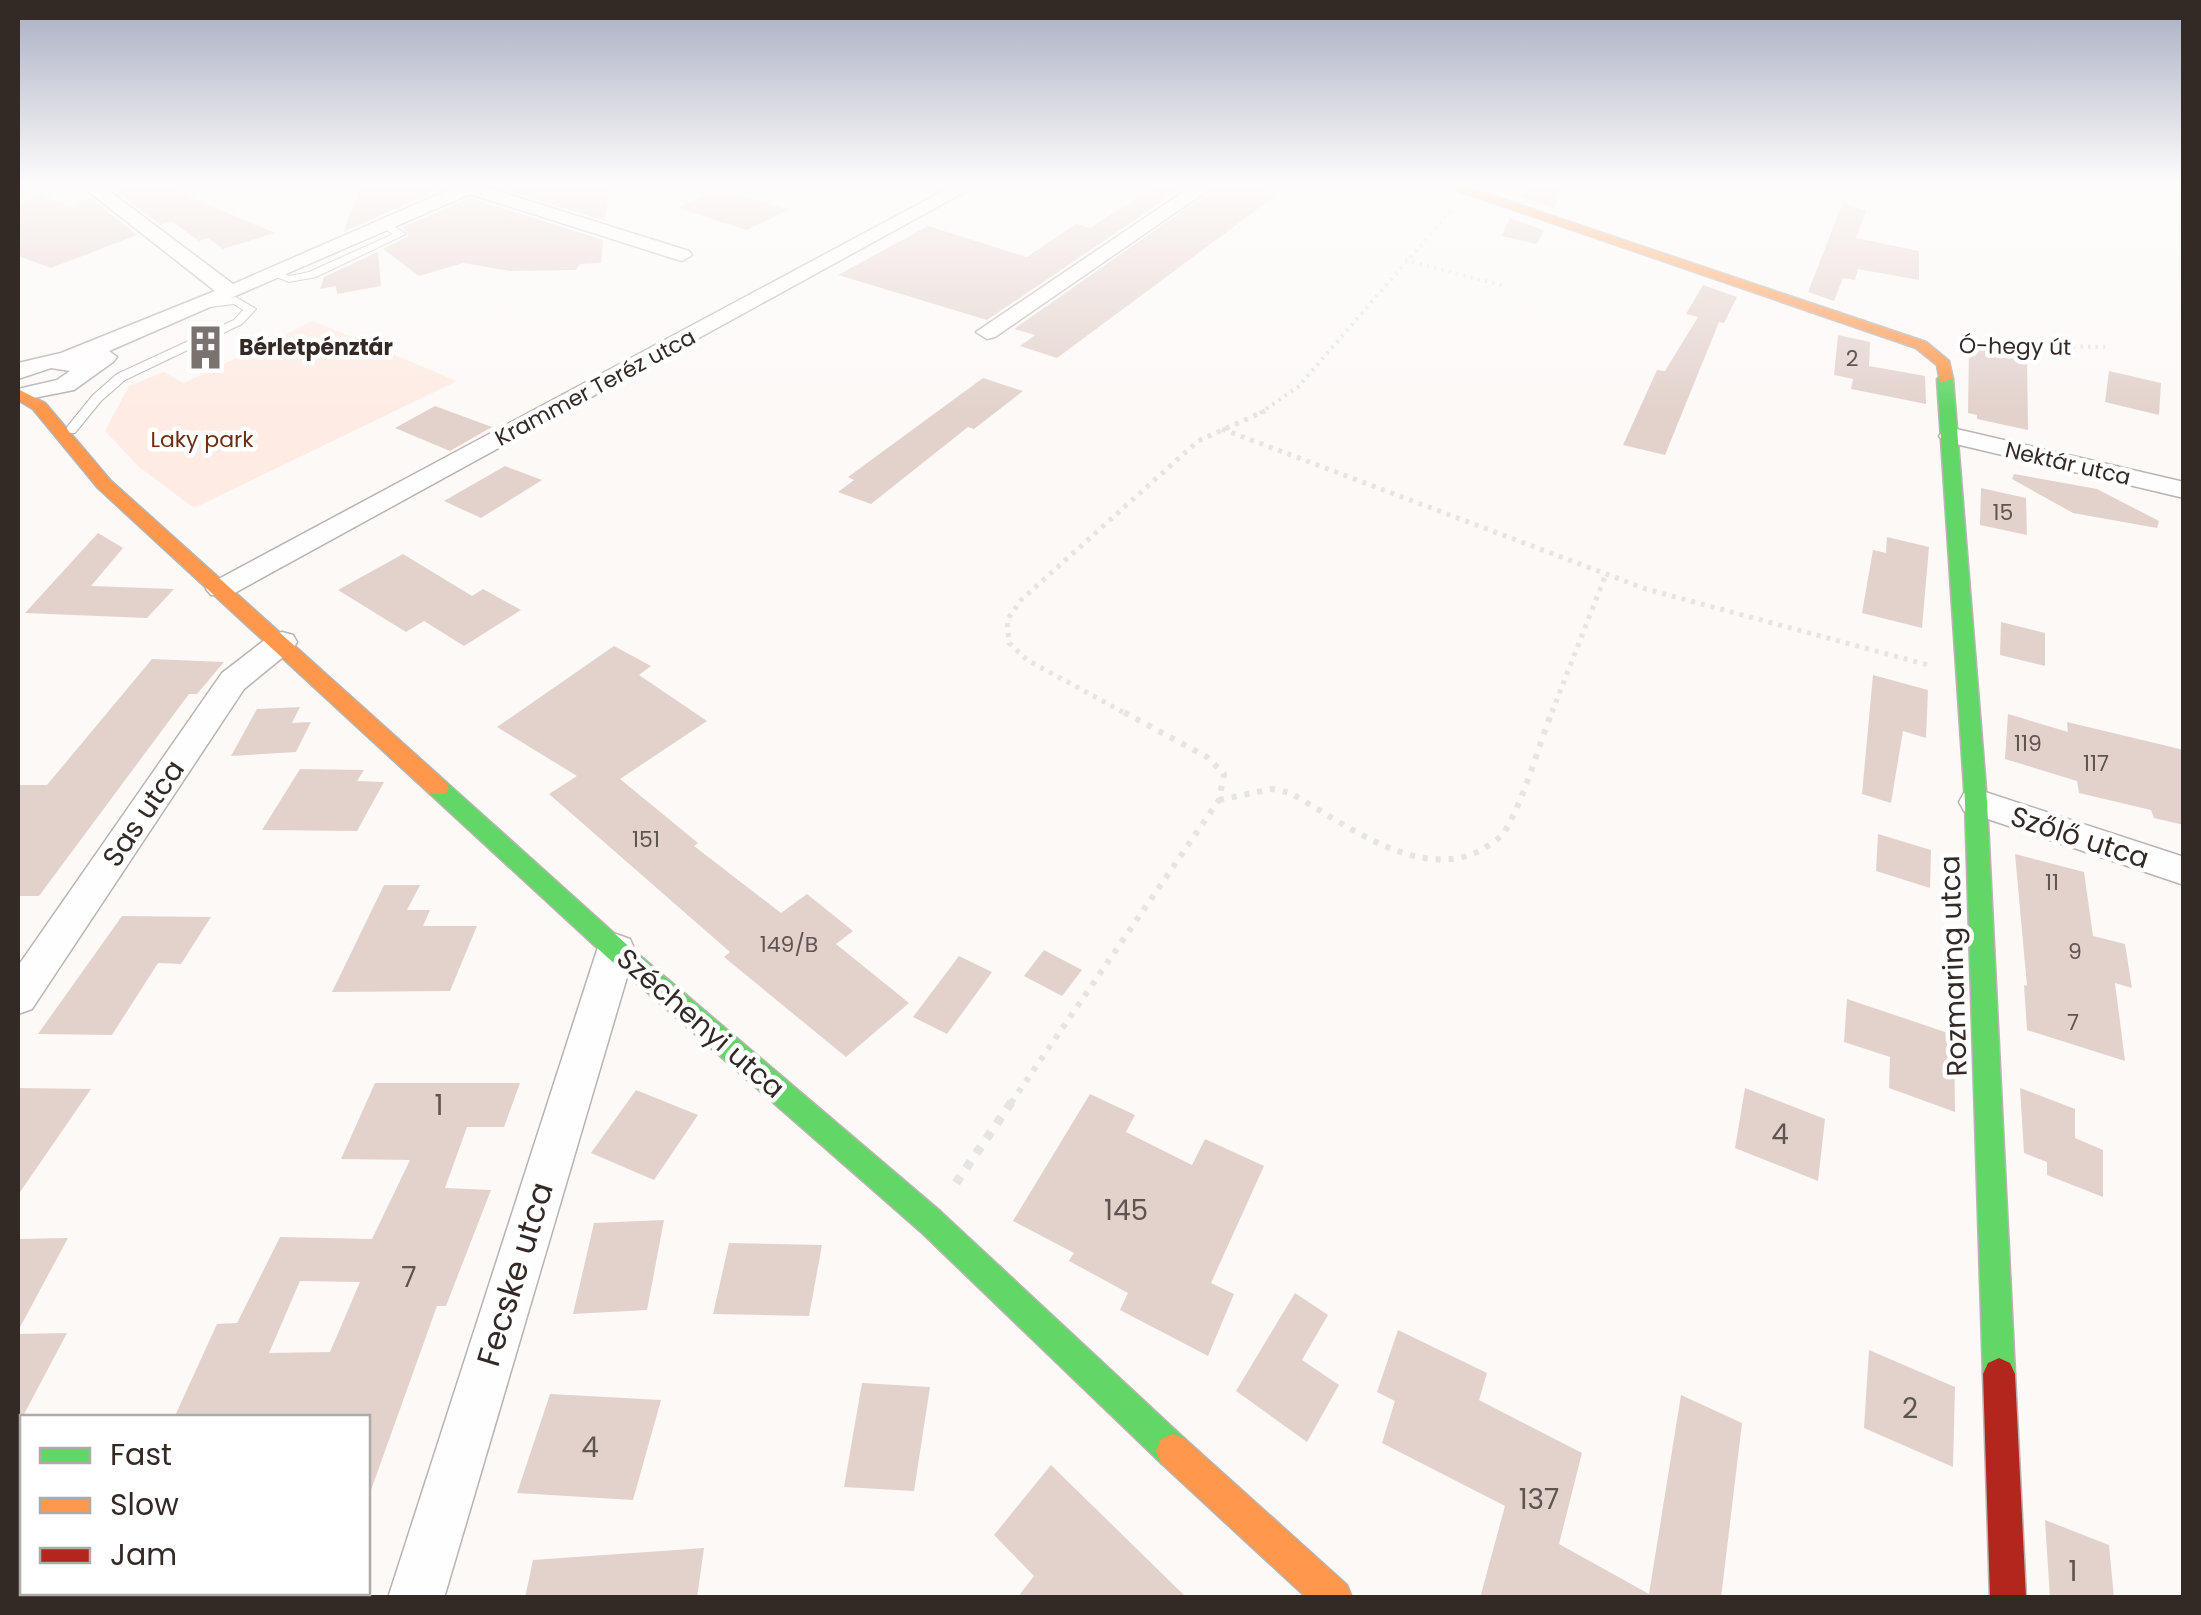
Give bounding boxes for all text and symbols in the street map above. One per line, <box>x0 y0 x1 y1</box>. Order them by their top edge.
street label: Krammer Teréz utca <box>490 321 701 453</box>
building icon: Bérletpénztár <box>182 323 230 371</box>
street label: Ó-hegy út <box>1959 330 2071 363</box>
place label: Bérletpénztár <box>239 332 393 363</box>
house number: 2 <box>1846 343 1858 374</box>
park label: Laky park <box>150 424 254 455</box>
street label: Nektár utca <box>2002 434 2134 493</box>
house number: 15 <box>1993 497 2013 528</box>
house number: 119 <box>2014 728 2042 759</box>
house number: 117 <box>2083 748 2109 779</box>
street label: Sas utca <box>93 752 194 875</box>
street label: Szőlő utca <box>2006 797 2154 878</box>
house number: 151 <box>632 824 660 855</box>
street label: Rozmaring utca <box>1930 855 1977 1077</box>
house number: 11 <box>2045 867 2059 898</box>
house number: 149/B <box>760 929 818 960</box>
house number: 9 <box>2068 936 2082 967</box>
street label: Széchenyi utca <box>608 939 793 1107</box>
house number: 7 <box>2067 1007 2079 1038</box>
house number: 1 <box>435 1086 443 1125</box>
house number: 4 <box>1771 1115 1789 1154</box>
street label: Fecske utca <box>465 1176 564 1371</box>
house number: 145 <box>1104 1191 1148 1230</box>
house number: 7 <box>401 1258 417 1297</box>
house number: 2 <box>1902 1389 1918 1428</box>
legend <box>20 1415 370 1595</box>
house number: 4 <box>581 1428 599 1467</box>
text: Fast <box>110 1433 172 1476</box>
house number: 137 <box>1519 1480 1559 1519</box>
text: Slow <box>110 1483 179 1526</box>
text: Jam <box>110 1533 177 1576</box>
house number: 1 <box>2069 1552 2077 1591</box>

